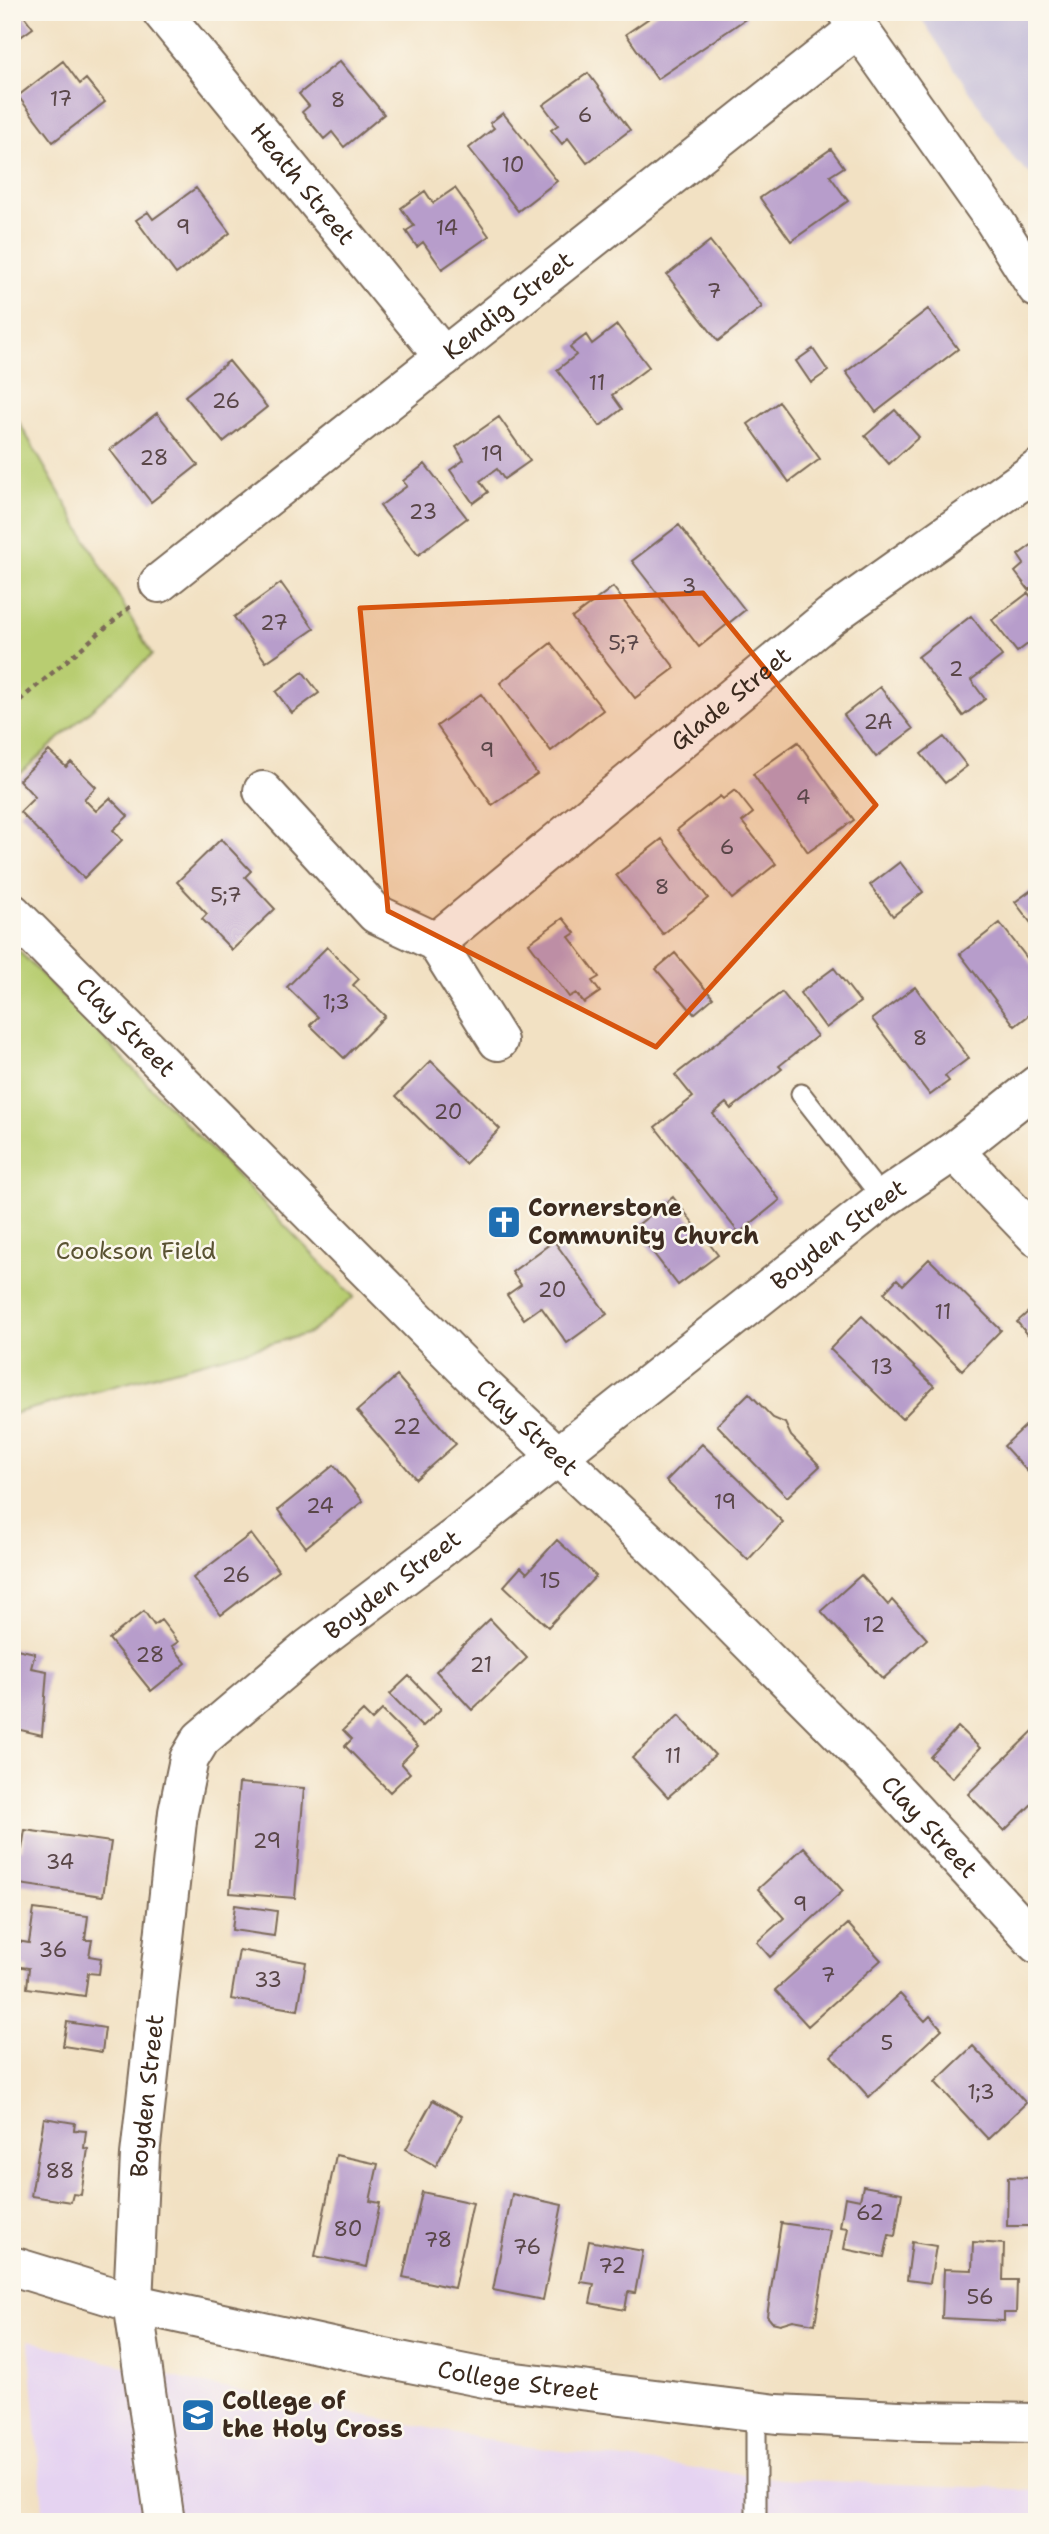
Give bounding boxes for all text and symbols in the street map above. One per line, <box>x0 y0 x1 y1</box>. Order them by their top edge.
house number: 17 <box>50 85 72 113</box>
house number: 8 <box>331 86 345 114</box>
house number: 6 <box>578 101 592 129</box>
street label: Heath Street <box>243 116 362 252</box>
house number: 10 <box>502 151 524 179</box>
house number: 9 <box>176 213 190 241</box>
house number: 14 <box>436 214 458 242</box>
street label: Kendig Street <box>437 244 580 367</box>
house number: 7 <box>707 277 721 305</box>
house number: 11 <box>589 369 605 397</box>
house number: 26 <box>212 387 240 415</box>
house number: 19 <box>481 440 503 468</box>
house number: 28 <box>140 444 168 472</box>
house number: 23 <box>409 498 437 526</box>
house number: 3 <box>682 572 696 600</box>
house number: 27 <box>260 609 288 637</box>
house number: 5;7 <box>608 629 640 657</box>
street label: Glade Street <box>664 640 798 758</box>
house number: 2 <box>949 655 963 683</box>
house number: 2A <box>863 708 893 736</box>
house number: 9 <box>480 736 494 764</box>
house number: 4 <box>796 783 810 811</box>
house number: 6 <box>720 833 734 861</box>
house number: 8 <box>655 873 669 901</box>
house number: 5;7 <box>210 881 242 909</box>
street label: Clay Street <box>69 970 182 1084</box>
house number: 1;3 <box>322 988 350 1016</box>
house number: 8 <box>913 1024 927 1052</box>
house number: 20 <box>434 1098 462 1126</box>
street label: Boyden Street <box>764 1172 913 1298</box>
place label: Cornerstone Community Church <box>528 1192 759 1252</box>
church icon: Cornerstone Community Church <box>485 1203 523 1241</box>
park label: Cookson Field <box>56 1235 216 1267</box>
house number: 20 <box>538 1276 566 1304</box>
house number: 11 <box>935 1298 951 1326</box>
house number: 13 <box>871 1353 893 1381</box>
street label: Clay Street <box>469 1372 585 1483</box>
house number: 22 <box>393 1413 421 1441</box>
house number: 19 <box>714 1488 736 1516</box>
house number: 24 <box>306 1492 334 1520</box>
street label: Boyden Street <box>317 1523 468 1647</box>
house number: 26 <box>222 1561 250 1589</box>
house number: 15 <box>539 1567 561 1595</box>
house number: 12 <box>863 1611 885 1639</box>
house number: 28 <box>136 1641 164 1669</box>
house number: 21 <box>470 1651 492 1679</box>
house number: 11 <box>665 1742 681 1770</box>
street label: Clay Street <box>874 1769 985 1885</box>
house number: 29 <box>253 1827 281 1855</box>
house number: 34 <box>46 1848 74 1876</box>
house number: 9 <box>793 1890 807 1918</box>
house number: 36 <box>39 1936 67 1964</box>
house number: 7 <box>821 1961 835 1989</box>
house number: 33 <box>254 1966 282 1994</box>
street label: Boyden Street <box>123 2013 171 2178</box>
house number: 5 <box>881 2029 893 2057</box>
house number: 1;3 <box>967 2078 995 2106</box>
house number: 88 <box>46 2157 74 2185</box>
house number: 62 <box>856 2199 884 2227</box>
house number: 80 <box>334 2215 362 2243</box>
house number: 78 <box>424 2226 452 2254</box>
house number: 76 <box>513 2233 541 2261</box>
house number: 72 <box>598 2252 626 2280</box>
house number: 56 <box>966 2283 994 2311</box>
street label: College Street <box>435 2353 601 2408</box>
place label: College of the Holy Cross <box>222 2385 403 2445</box>
school or university icon: College of the Holy Cross <box>179 2396 217 2434</box>

